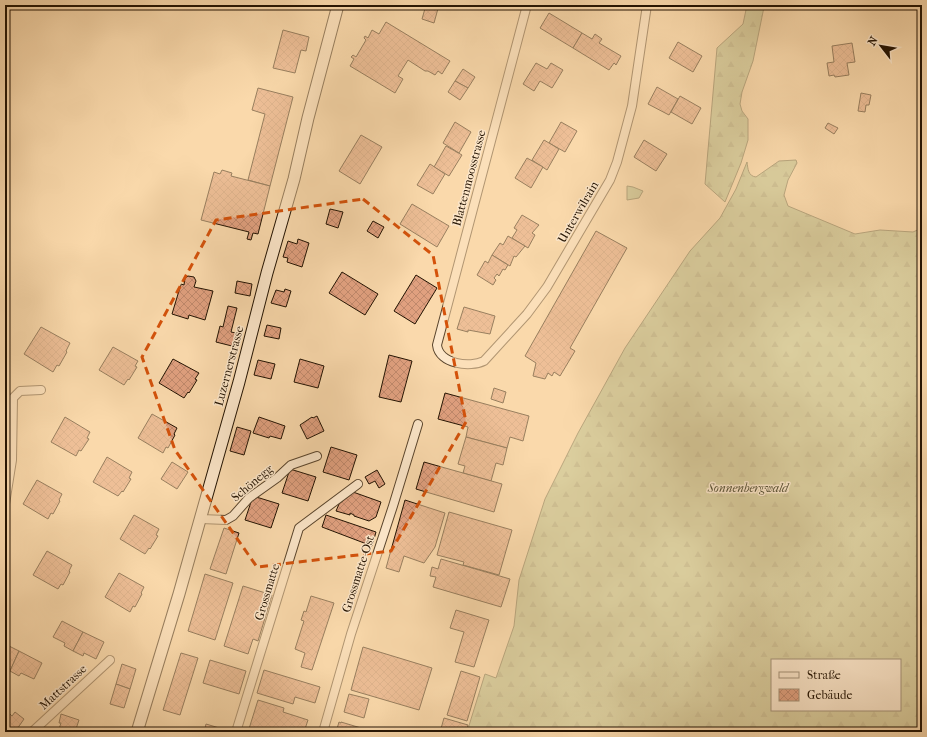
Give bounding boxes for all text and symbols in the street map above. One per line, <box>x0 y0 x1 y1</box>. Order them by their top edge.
north arrow <box>861 26 901 66</box>
text: N <box>865 34 881 48</box>
street label: Blattenmoosstrasse <box>449 128 489 228</box>
street label: Unterwilrain <box>555 179 601 245</box>
street label: Luzernerstrasse <box>212 324 246 408</box>
street label: Schönegg <box>228 461 276 504</box>
park label: Sonnenbergwald <box>707 481 790 495</box>
street label: Grossmatte-Ost <box>339 533 377 614</box>
street label: Grossmatte <box>252 562 282 622</box>
legend <box>771 659 901 711</box>
street label: Mattstrasse <box>37 662 89 712</box>
text: Straße <box>807 668 841 682</box>
text: Gebäude <box>807 688 852 702</box>

